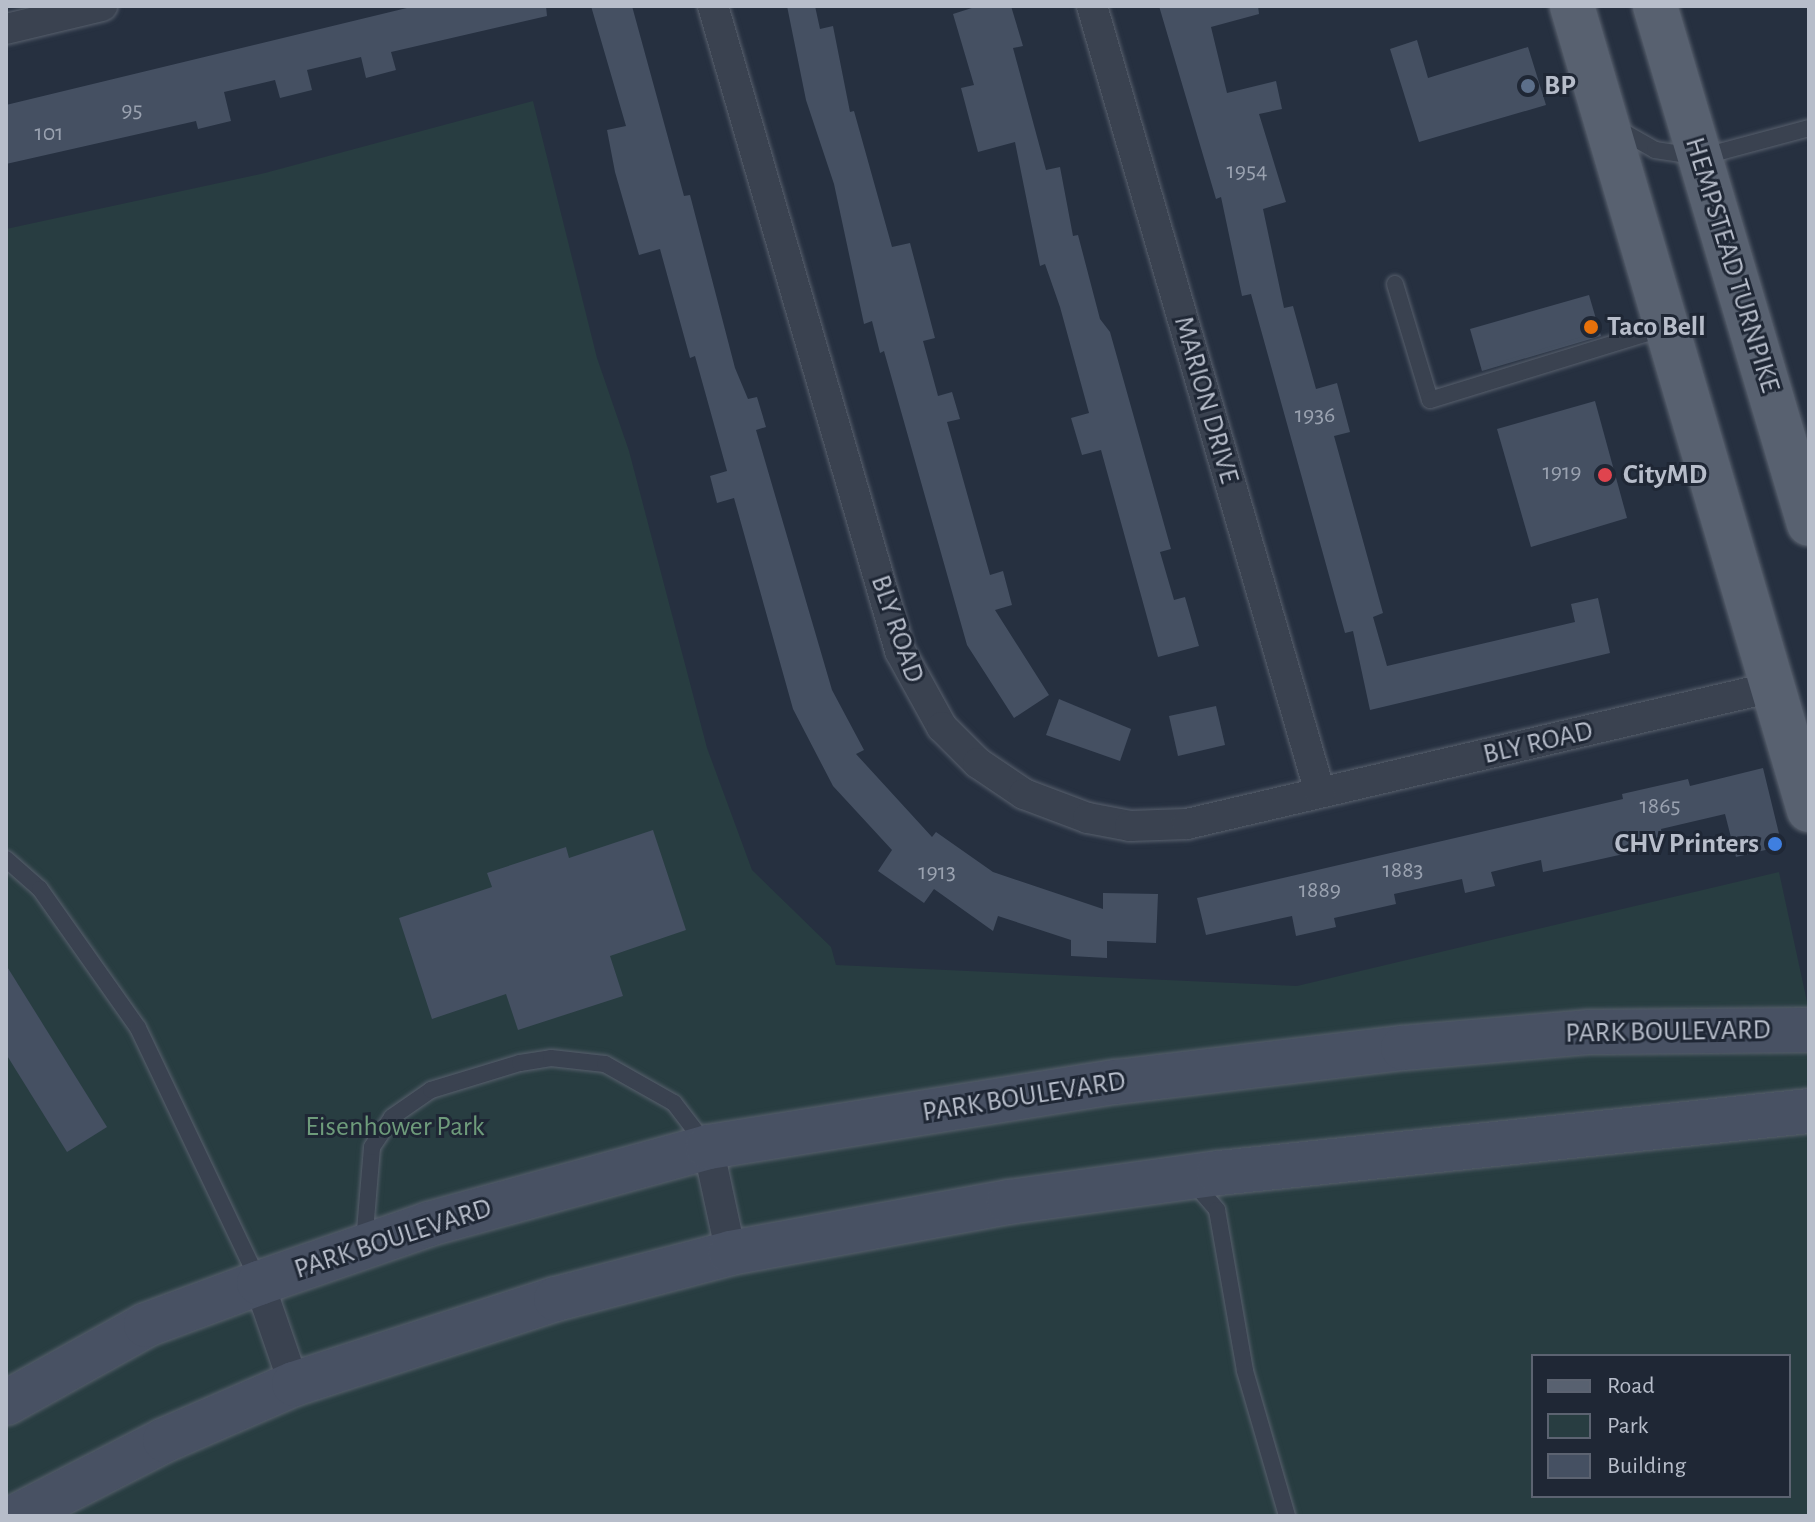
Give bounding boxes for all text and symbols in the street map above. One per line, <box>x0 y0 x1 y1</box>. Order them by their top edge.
place label: BP <box>1544 69 1576 103</box>
marker: BP <box>1519 77 1537 95</box>
house number: 95 <box>121 97 143 125</box>
house number: 101 <box>34 120 64 148</box>
street label: HEMPSTEAD TURNPIKE <box>1677 133 1787 397</box>
house number: 1954 <box>1226 158 1268 186</box>
place label: Taco Bell <box>1607 310 1706 344</box>
street label: MARION DRIVE <box>1166 313 1246 487</box>
marker: Taco Bell <box>1582 318 1600 336</box>
house number: 1936 <box>1295 402 1335 430</box>
place label: CityMD <box>1623 458 1707 492</box>
house number: 1919 <box>1542 459 1582 487</box>
marker: CityMD <box>1594 464 1616 486</box>
street label: BLY ROAD <box>863 571 931 687</box>
street label: BLY ROAD <box>1480 714 1596 772</box>
house number: 1865 <box>1640 793 1680 821</box>
place label: CHV Printers <box>1614 827 1759 861</box>
marker: CHV Printers <box>1766 835 1784 853</box>
house number: 1883 <box>1383 857 1423 885</box>
house number: 1913 <box>918 859 956 887</box>
house number: 1889 <box>1299 877 1341 905</box>
street label: PARK BOULEVARD <box>1565 1013 1771 1051</box>
street label: PARK BOULEVARD <box>920 1064 1128 1130</box>
park label: Eisenhower Park <box>305 1110 485 1144</box>
street label: PARK BOULEVARD <box>290 1191 496 1287</box>
legend <box>1531 1354 1791 1498</box>
text: Road <box>1607 1374 1655 1398</box>
text: Park <box>1607 1414 1648 1438</box>
text: Building <box>1607 1454 1686 1478</box>

